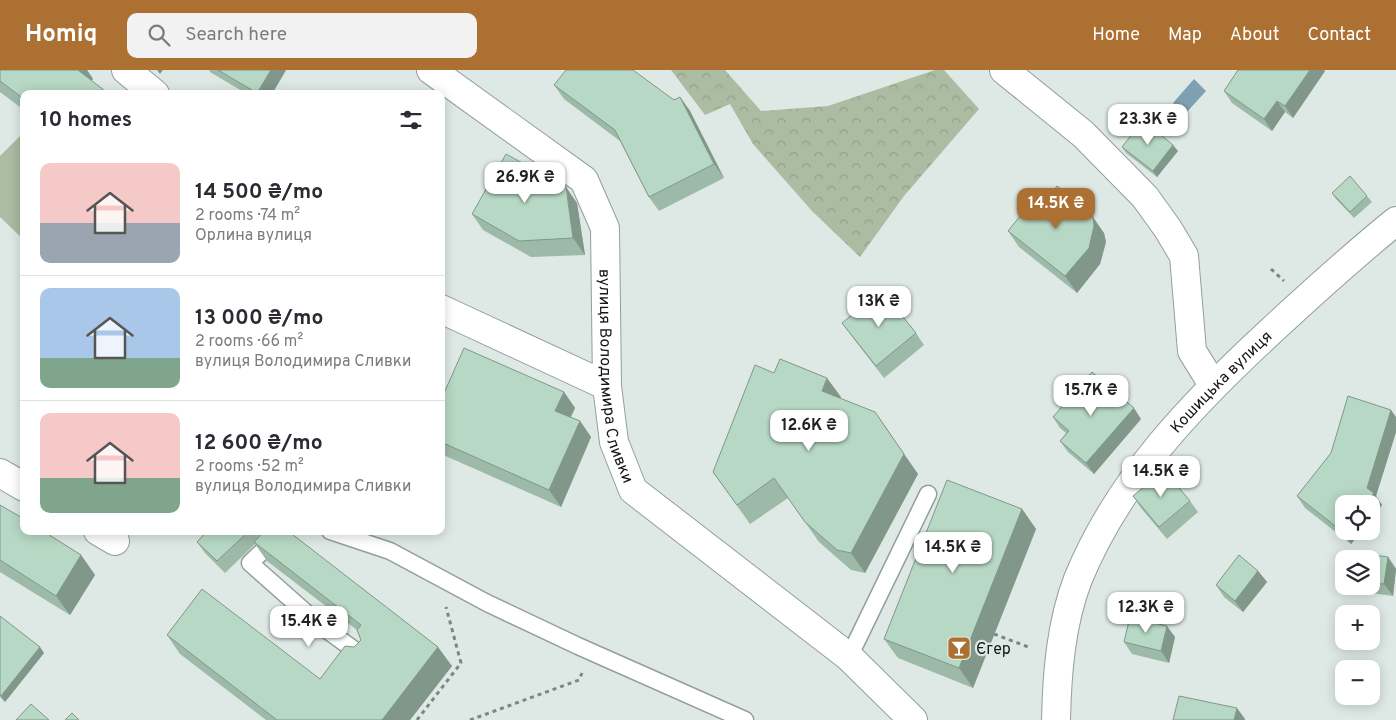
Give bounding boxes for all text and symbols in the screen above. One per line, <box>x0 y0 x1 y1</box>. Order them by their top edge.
search box <box>127 13 477 58</box>
text: Homiq <box>25 20 97 50</box>
icon: search <box>145 21 173 49</box>
text: Search here <box>185 23 287 47</box>
text: Home <box>1092 24 1140 47</box>
text: Map <box>1168 24 1202 47</box>
text: About <box>1230 24 1279 47</box>
text: Contact <box>1307 24 1371 47</box>
pin: 23.3K ₴ <box>1102 104 1194 146</box>
icon: filters <box>397 106 425 134</box>
text: 10 homes <box>40 107 132 134</box>
text: 23.3K ₴ <box>1119 110 1177 130</box>
pin: 26.9K ₴ <box>479 162 571 204</box>
text: 26.9K ₴ <box>495 168 555 188</box>
text: 14 500 ₴/mo <box>195 179 323 206</box>
icon: home <box>80 183 140 243</box>
pin: 14.5K ₴ <box>1010 188 1102 230</box>
text: 14.5K ₴ <box>1028 194 1084 214</box>
text: 2 rooms · 74 m² <box>195 206 300 226</box>
text: Орлина вулиця <box>195 226 312 246</box>
street label: вулиця Володимира Сливки <box>594 269 637 486</box>
pin: 13K ₴ <box>844 286 914 328</box>
text: 13K ₴ <box>858 292 900 312</box>
text: 13 000 ₴/mo <box>195 305 323 332</box>
icon: home <box>80 308 140 368</box>
street label: Кошицька вулиця <box>1167 327 1277 438</box>
text: 2 rooms · 66 m² <box>195 332 303 352</box>
text: вулиця Володимира Сливки <box>195 352 411 372</box>
pin: 15.7K ₴ <box>1045 374 1137 417</box>
text: 15.7K ₴ <box>1064 381 1118 401</box>
pin: 12.6K ₴ <box>763 410 855 452</box>
text: 12.6K ₴ <box>781 416 837 436</box>
text: 12 600 ₴/mo <box>195 430 323 457</box>
icon: home <box>80 433 140 493</box>
pin: 14.5K ₴ <box>1115 456 1207 498</box>
text: 2 rooms · 52 m² <box>195 457 304 477</box>
text: 14.5K ₴ <box>1133 462 1189 482</box>
text: вулиця Володимира Сливки <box>195 477 411 497</box>
map controls <box>1335 495 1380 705</box>
button: locate <box>1335 495 1380 540</box>
pin: 14.5K ₴ <box>907 532 999 574</box>
text: 14.5K ₴ <box>925 538 981 558</box>
button: layers <box>1335 550 1380 595</box>
pin: 12.3K ₴ <box>1100 592 1192 634</box>
text: 12.3K ₴ <box>1118 598 1174 618</box>
button: + <box>1335 605 1380 650</box>
pin: 15.4K ₴ <box>263 606 355 648</box>
text: 15.4K ₴ <box>281 612 337 632</box>
bar icon: Єгер <box>946 635 972 661</box>
place label: Єгер <box>976 640 1011 660</box>
button: − <box>1335 660 1380 705</box>

